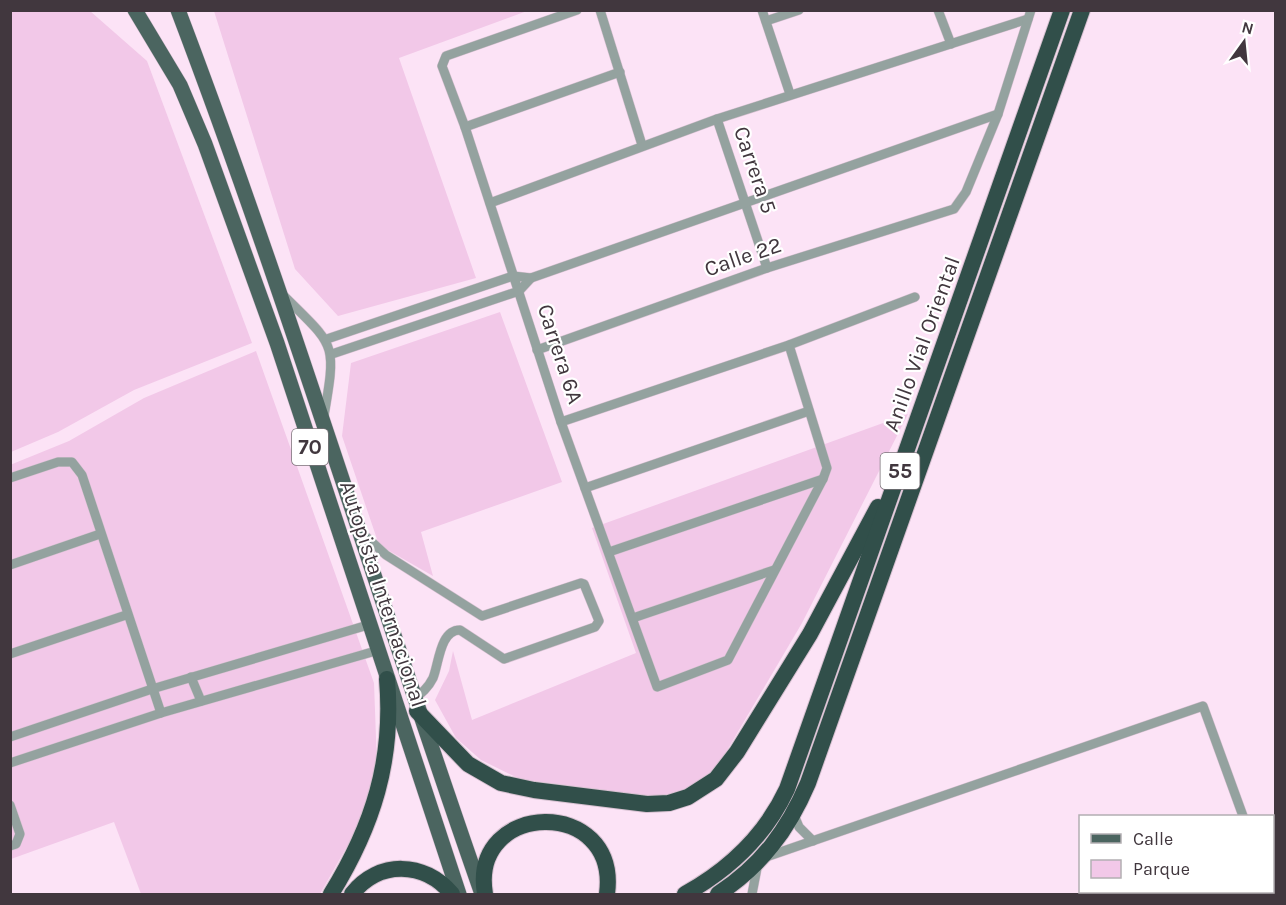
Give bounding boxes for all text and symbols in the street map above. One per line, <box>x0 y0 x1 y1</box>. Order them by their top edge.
north arrow <box>1214 12 1274 72</box>
text: N <box>1240 17 1256 39</box>
street label: Carrera 5 <box>728 123 782 217</box>
street label: Calle 22 <box>701 232 785 282</box>
street label: Anillo Vial Oriental <box>878 253 966 435</box>
street label: Carrera 6A <box>532 301 588 407</box>
road number: 70 <box>292 429 328 465</box>
road number: 55 <box>880 453 920 489</box>
street label: Autopista Internacional <box>334 477 432 711</box>
legend <box>1079 815 1274 893</box>
text: Calle <box>1133 828 1173 850</box>
text: Parque <box>1133 858 1190 880</box>

